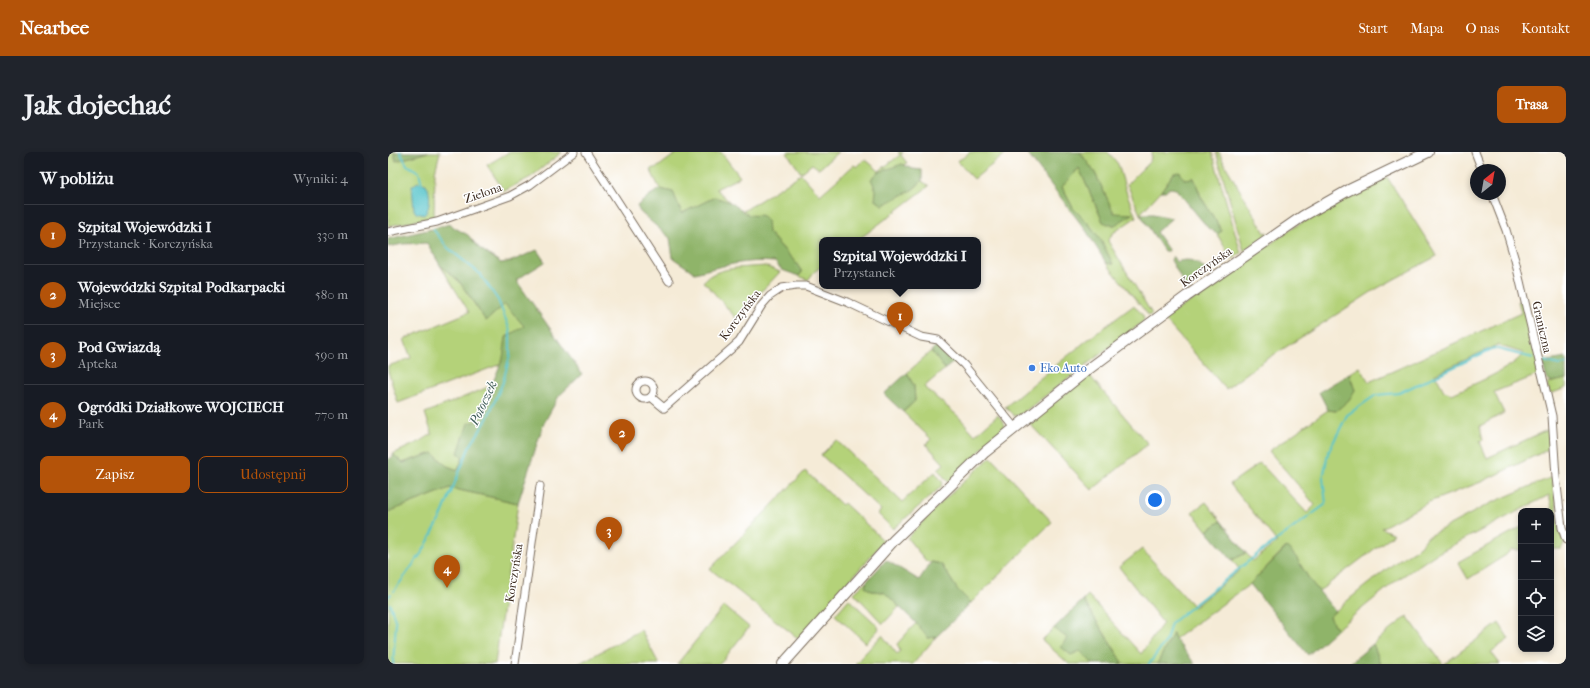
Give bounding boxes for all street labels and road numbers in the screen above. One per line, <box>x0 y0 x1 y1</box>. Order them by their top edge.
street label: Zielona <box>462 180 504 206</box>
street label: Korczyńska <box>1178 244 1235 290</box>
street label: Korczyńska <box>716 287 764 343</box>
street label: Graniczna <box>1529 300 1555 355</box>
street label: Korczyńska <box>502 542 526 604</box>

